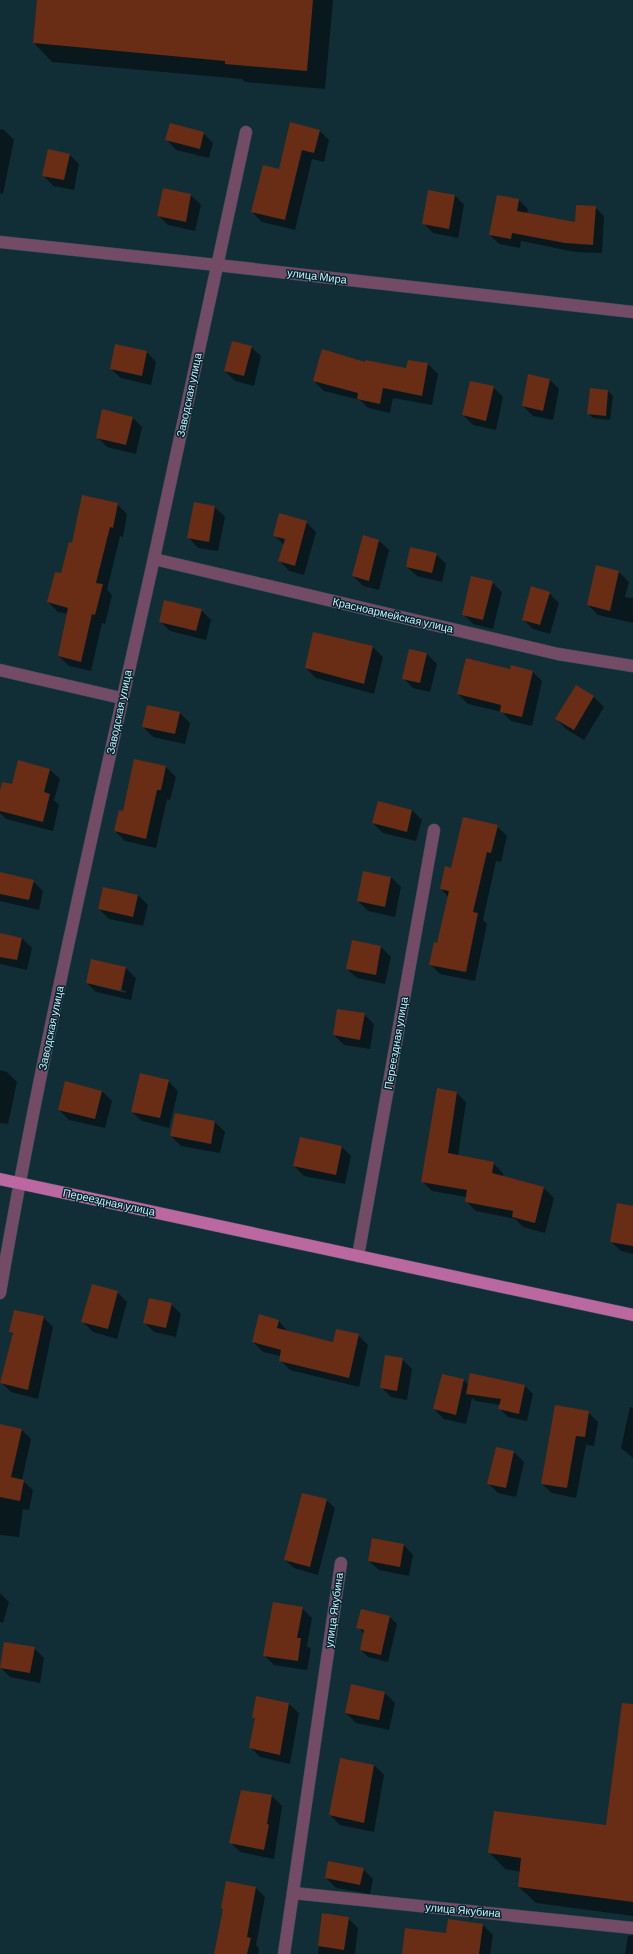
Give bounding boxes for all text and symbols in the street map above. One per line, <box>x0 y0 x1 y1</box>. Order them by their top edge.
street label: улица Мира <box>287 265 348 286</box>
street label: Заводская улица <box>173 351 204 438</box>
street label: Красноармейская улица <box>331 594 456 635</box>
street label: Заводская улица <box>103 668 134 755</box>
street label: Заводская улица <box>35 984 66 1071</box>
street label: Переездная улица <box>381 995 410 1090</box>
street label: Переездная улица <box>62 1185 157 1218</box>
street label: улица Якубина <box>322 1571 345 1648</box>
street label: улица Якубина <box>425 1900 502 1919</box>

